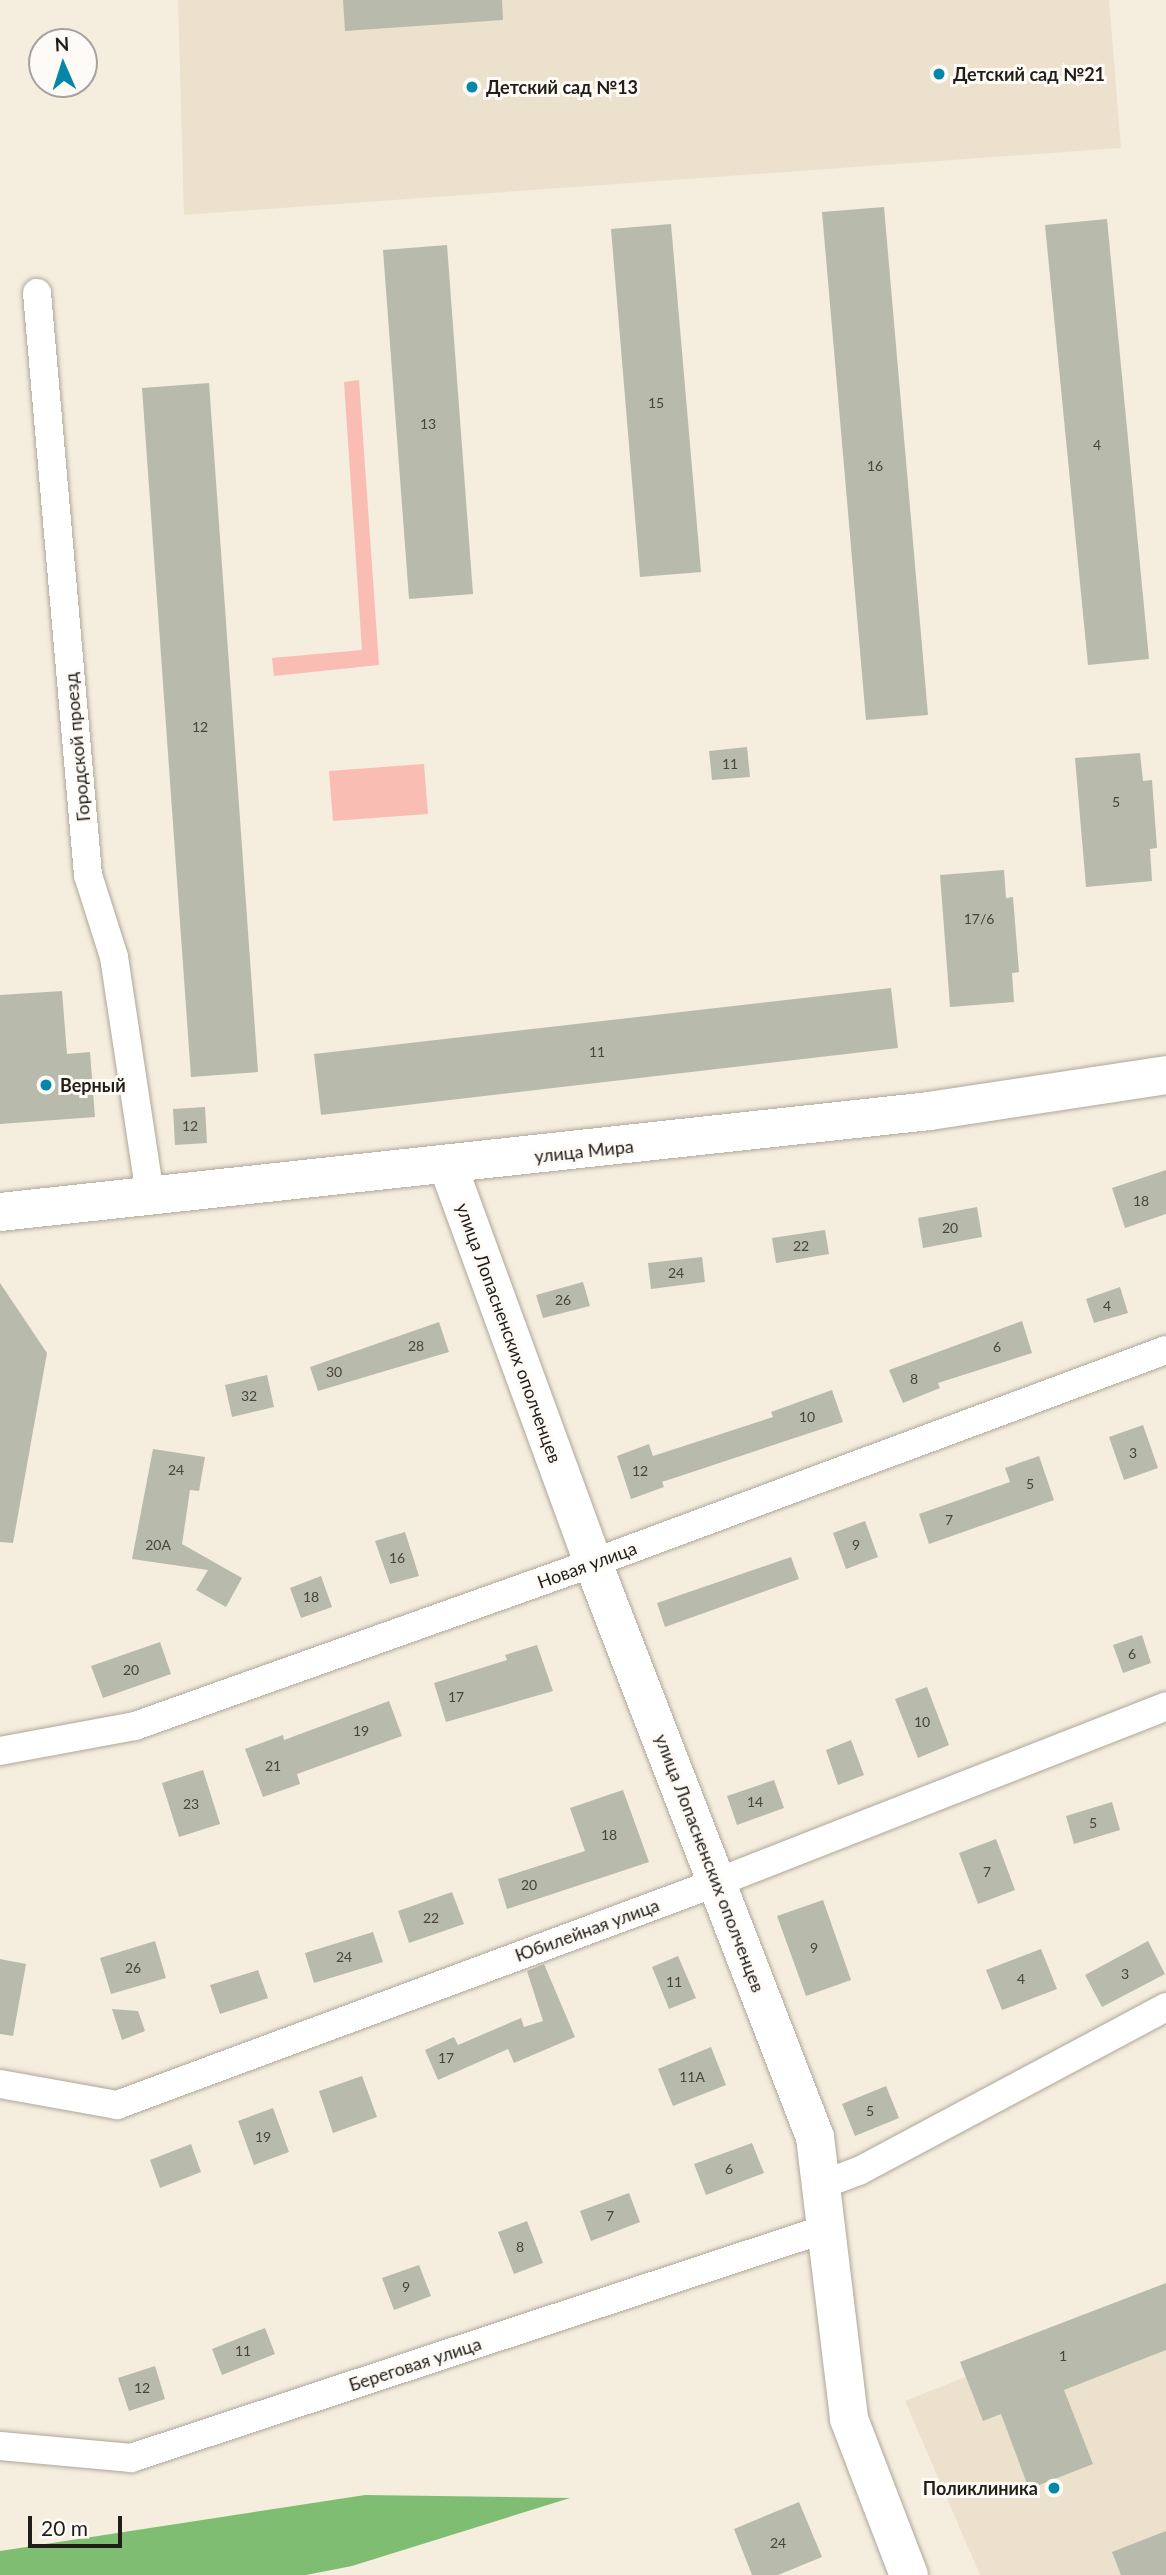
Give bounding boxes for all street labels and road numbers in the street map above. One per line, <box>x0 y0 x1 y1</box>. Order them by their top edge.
street label: Городской проезд <box>60 672 94 822</box>
street label: улица Мира <box>533 1135 635 1167</box>
street label: улица Лопасненских ополченцев <box>452 1200 566 1466</box>
street label: Новая улица <box>534 1537 640 1593</box>
street label: улица Лопасненских ополченцев <box>651 1731 769 1995</box>
street label: Юбилейная улица <box>512 1894 662 1966</box>
street label: Береговая улица <box>346 2332 484 2396</box>

